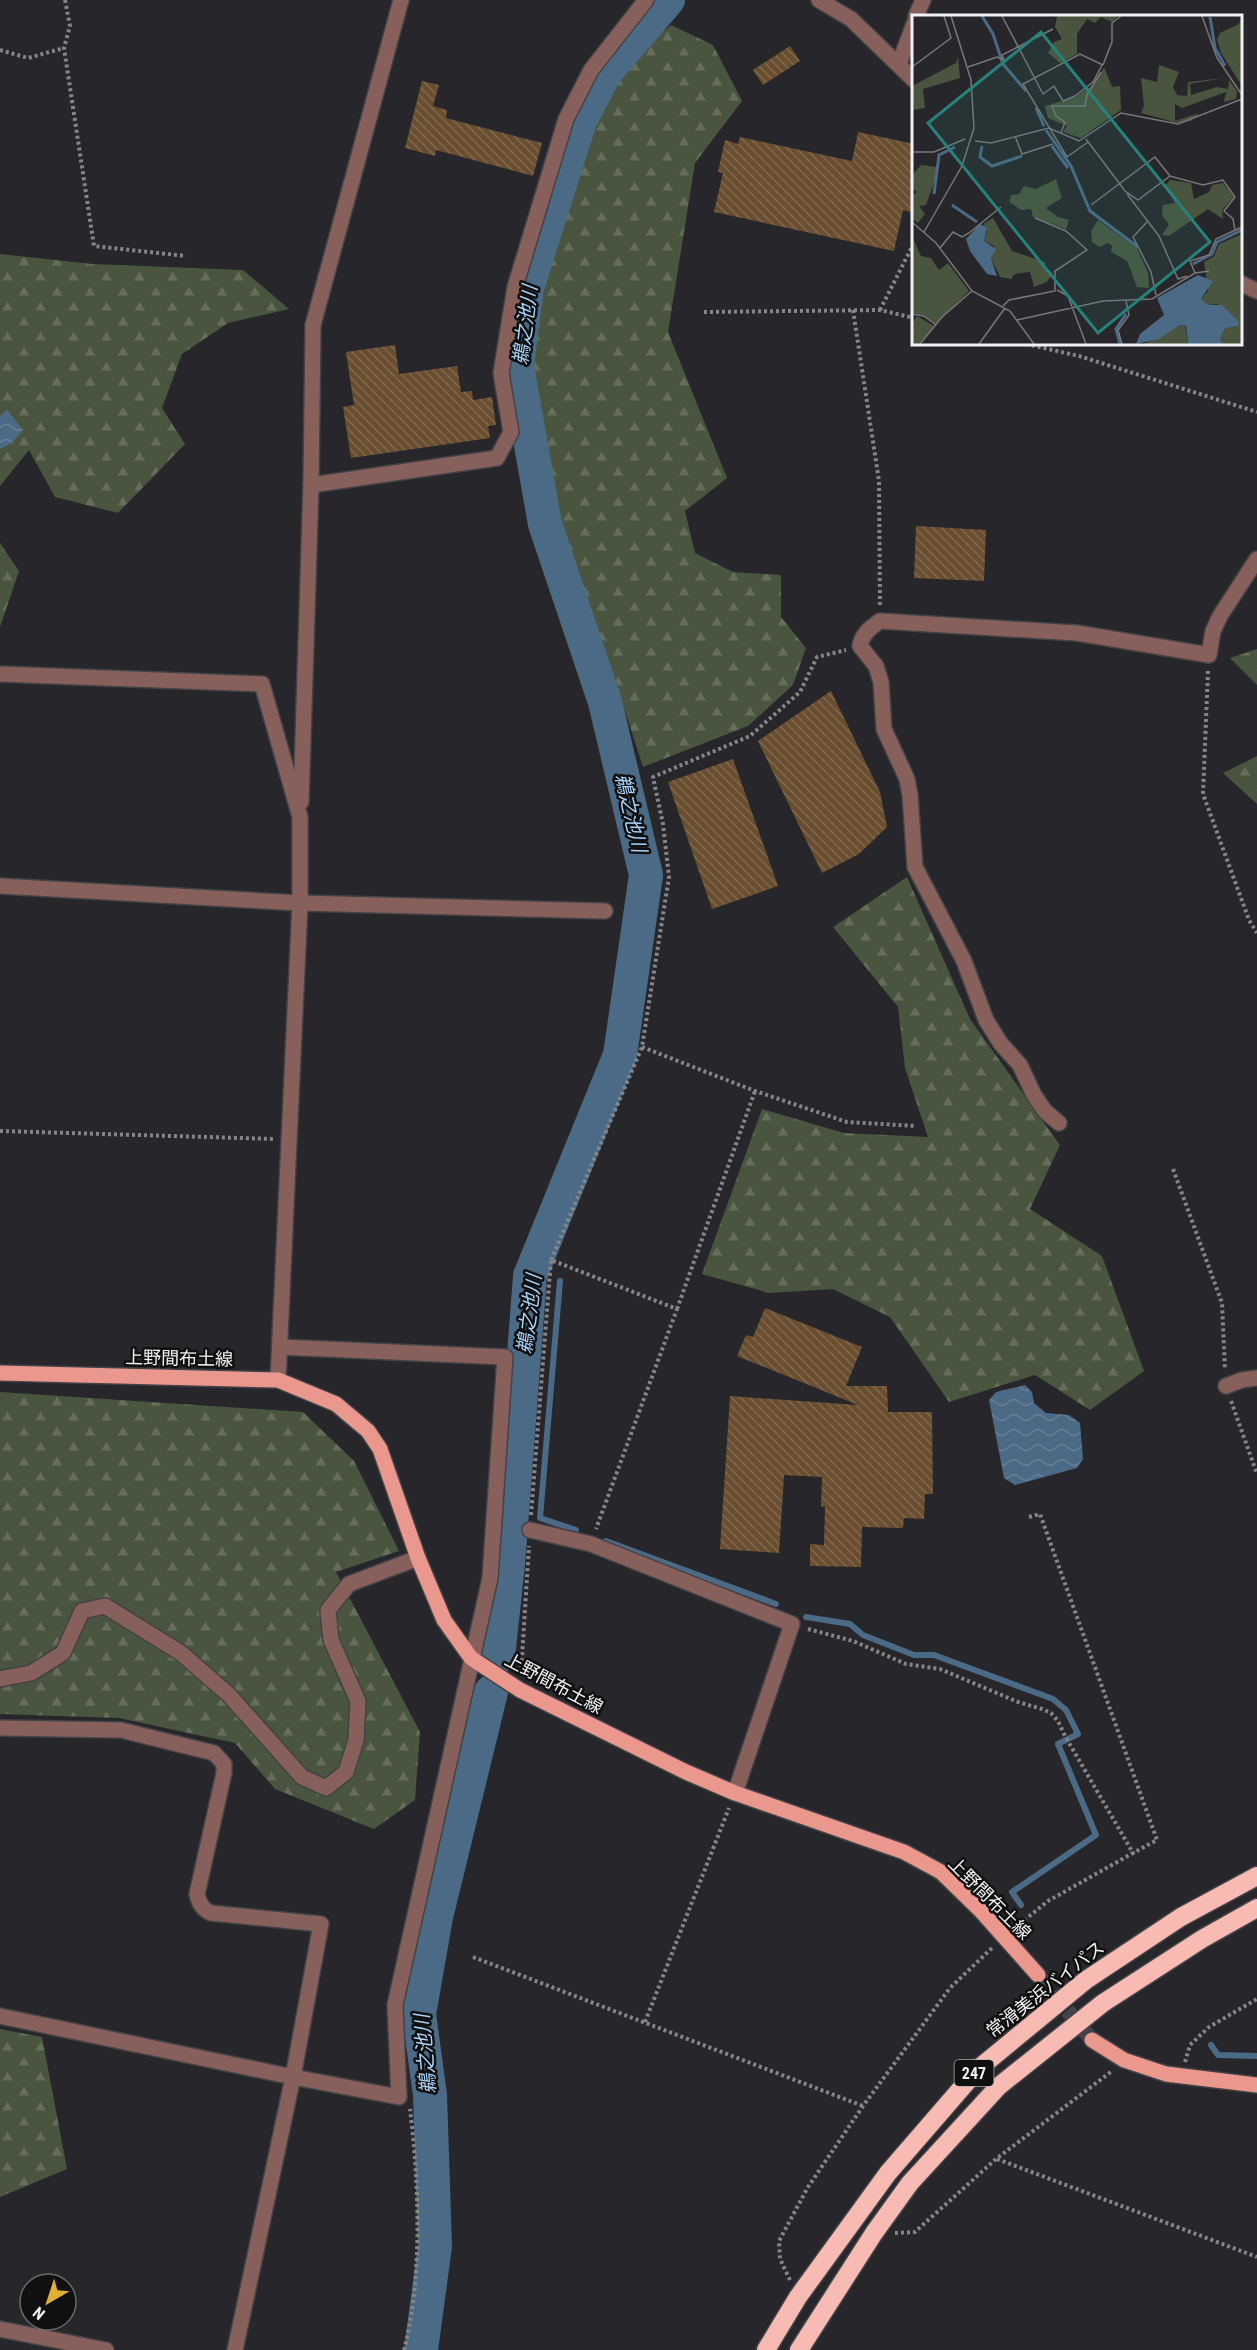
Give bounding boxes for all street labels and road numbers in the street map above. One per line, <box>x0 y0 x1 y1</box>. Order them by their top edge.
street label: 上野間布土線 <box>125 1347 233 1369</box>
street label: 上野間布土線 <box>501 1648 607 1718</box>
street label: 上野間布土線 <box>944 1852 1036 1944</box>
street label: 常滑美浜バイパス <box>982 1937 1108 2041</box>
road number: 247 <box>954 2060 994 2086</box>

